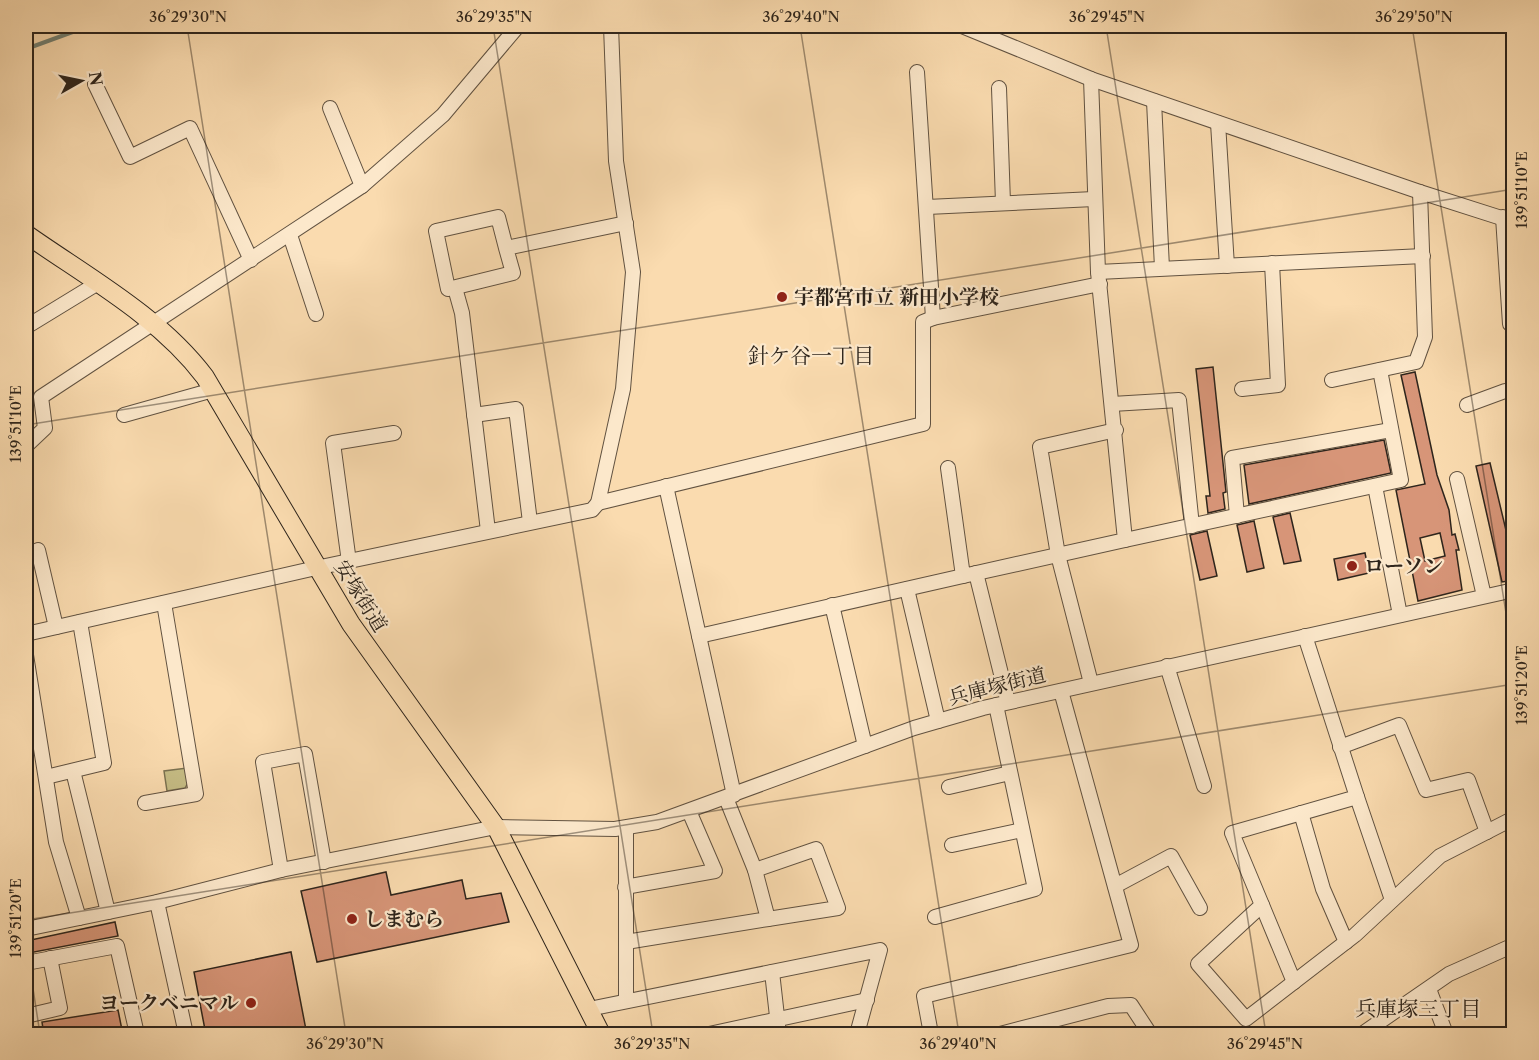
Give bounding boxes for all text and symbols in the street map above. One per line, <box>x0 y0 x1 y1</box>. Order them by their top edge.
text: 36°29'30"N <box>149 7 227 26</box>
text: 36°29'35"N <box>456 7 532 26</box>
text: 36°29'40"N <box>762 7 840 26</box>
text: 36°29'45"N <box>1069 7 1145 26</box>
text: 36°29'50"N <box>1375 7 1453 26</box>
north arrow <box>51 51 111 111</box>
text: N <box>85 70 107 87</box>
text: 139°51'10"E <box>1512 151 1531 229</box>
place label: 宇都宮市立 新田小学校 <box>794 285 999 309</box>
marker: 宇都宮市立 新田小学校 <box>775 290 789 304</box>
district label: 針ケ谷一丁目 <box>748 343 874 368</box>
text: 139°51'10"E <box>6 385 25 463</box>
place label: ローソン <box>1364 554 1443 578</box>
street label: 安塚街道 <box>330 556 392 636</box>
marker: ローソン <box>1345 559 1359 573</box>
text: 139°51'20"E <box>1512 645 1531 725</box>
street label: 兵庫塚街道 <box>946 662 1048 710</box>
text: 139°51'20"E <box>6 878 25 958</box>
place label: しまむら <box>364 907 444 931</box>
marker: しまむら <box>345 912 359 926</box>
place label: ヨークベニマル <box>99 991 239 1015</box>
marker: ヨークベニマル <box>244 996 258 1010</box>
district label: 兵庫塚三丁目 <box>1355 996 1481 1021</box>
text: 36°29'30"N <box>306 1034 384 1053</box>
text: 36°29'35"N <box>614 1034 690 1053</box>
text: 36°29'40"N <box>919 1034 997 1053</box>
text: 36°29'45"N <box>1227 1034 1303 1053</box>

